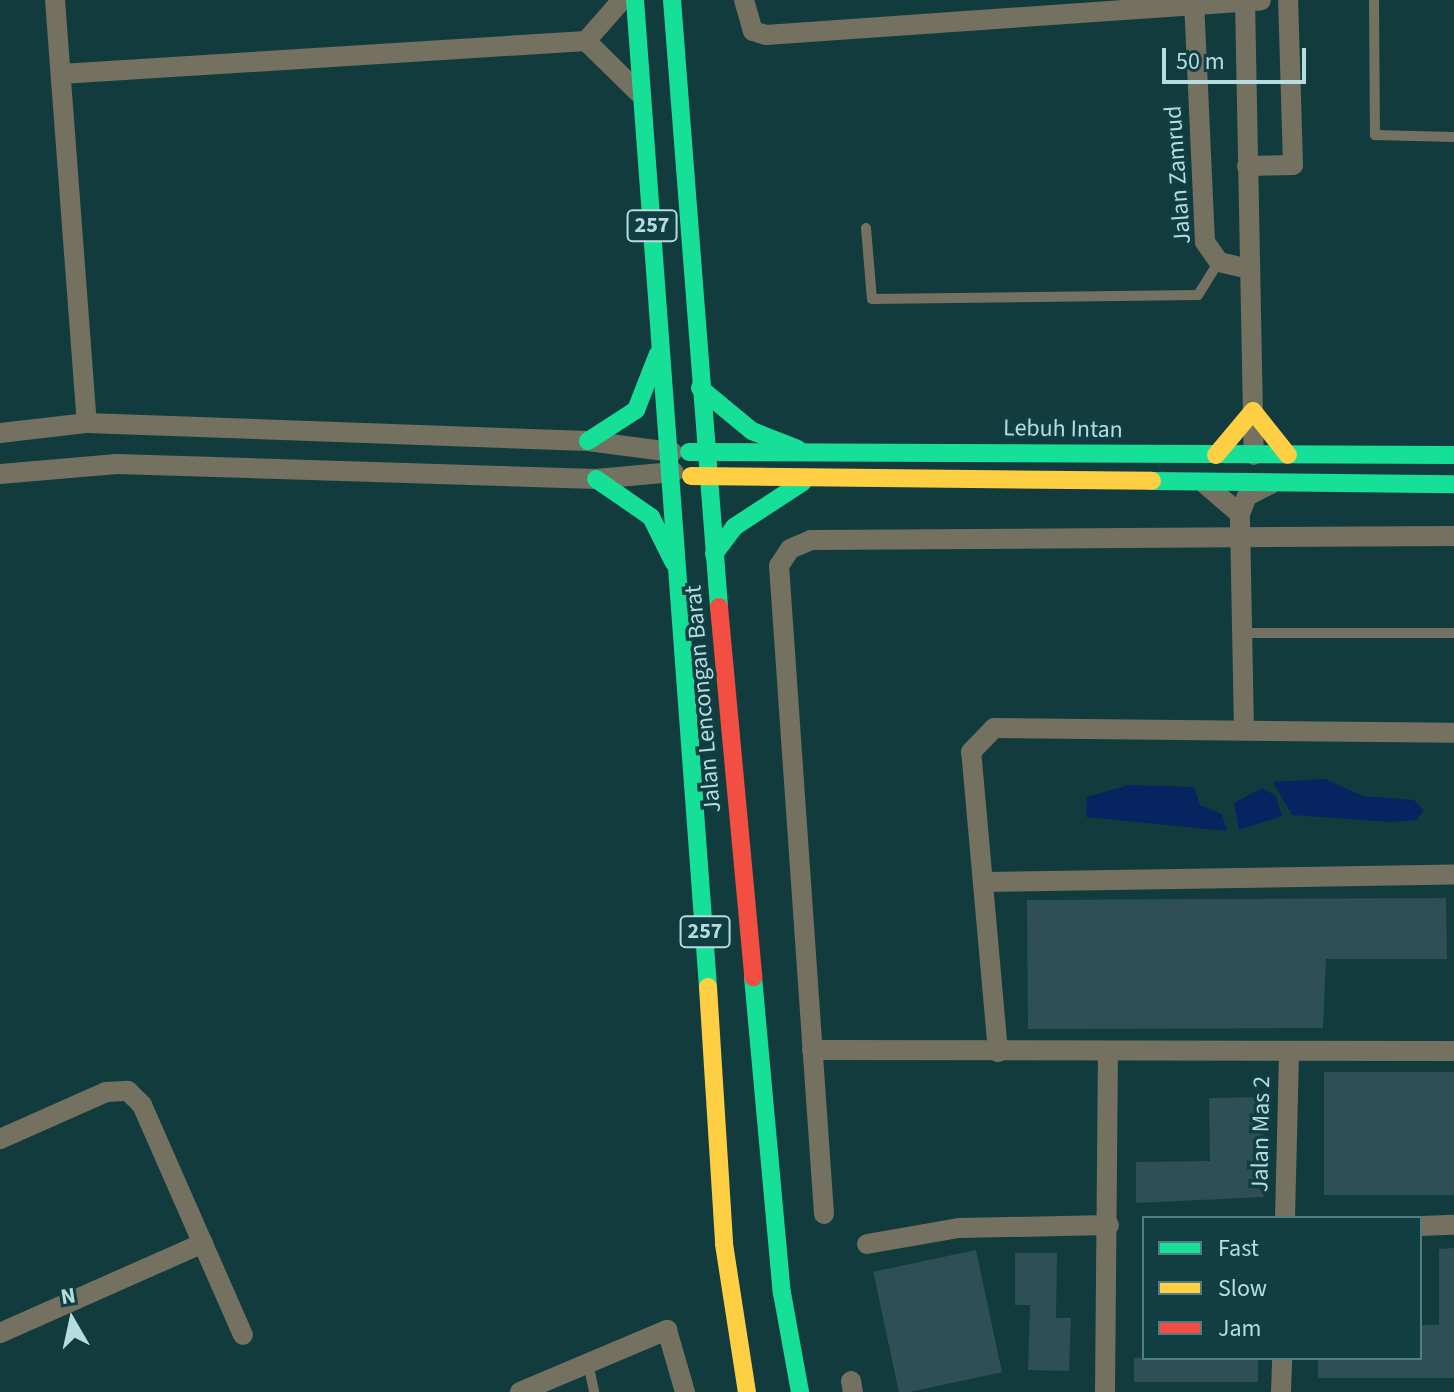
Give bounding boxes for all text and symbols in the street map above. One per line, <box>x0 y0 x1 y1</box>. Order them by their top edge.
scale bar <box>1166 32 1310 82</box>
text: 50 m <box>1176 44 1225 79</box>
street label: Jalan Zamrud <box>1159 105 1197 245</box>
road number: 257 <box>626 208 678 244</box>
street label: Lebuh Intan <box>1003 414 1123 444</box>
street label: Jalan Lencongan Barat <box>679 584 727 814</box>
road number: 257 <box>679 914 731 950</box>
street label: Jalan Mas 2 <box>1246 1076 1276 1192</box>
legend <box>1142 1216 1422 1360</box>
text: Fast <box>1218 1231 1259 1266</box>
text: Slow <box>1218 1271 1267 1306</box>
text: N <box>59 1279 78 1313</box>
north arrow <box>32 1280 112 1360</box>
text: Jam <box>1218 1311 1262 1346</box>

